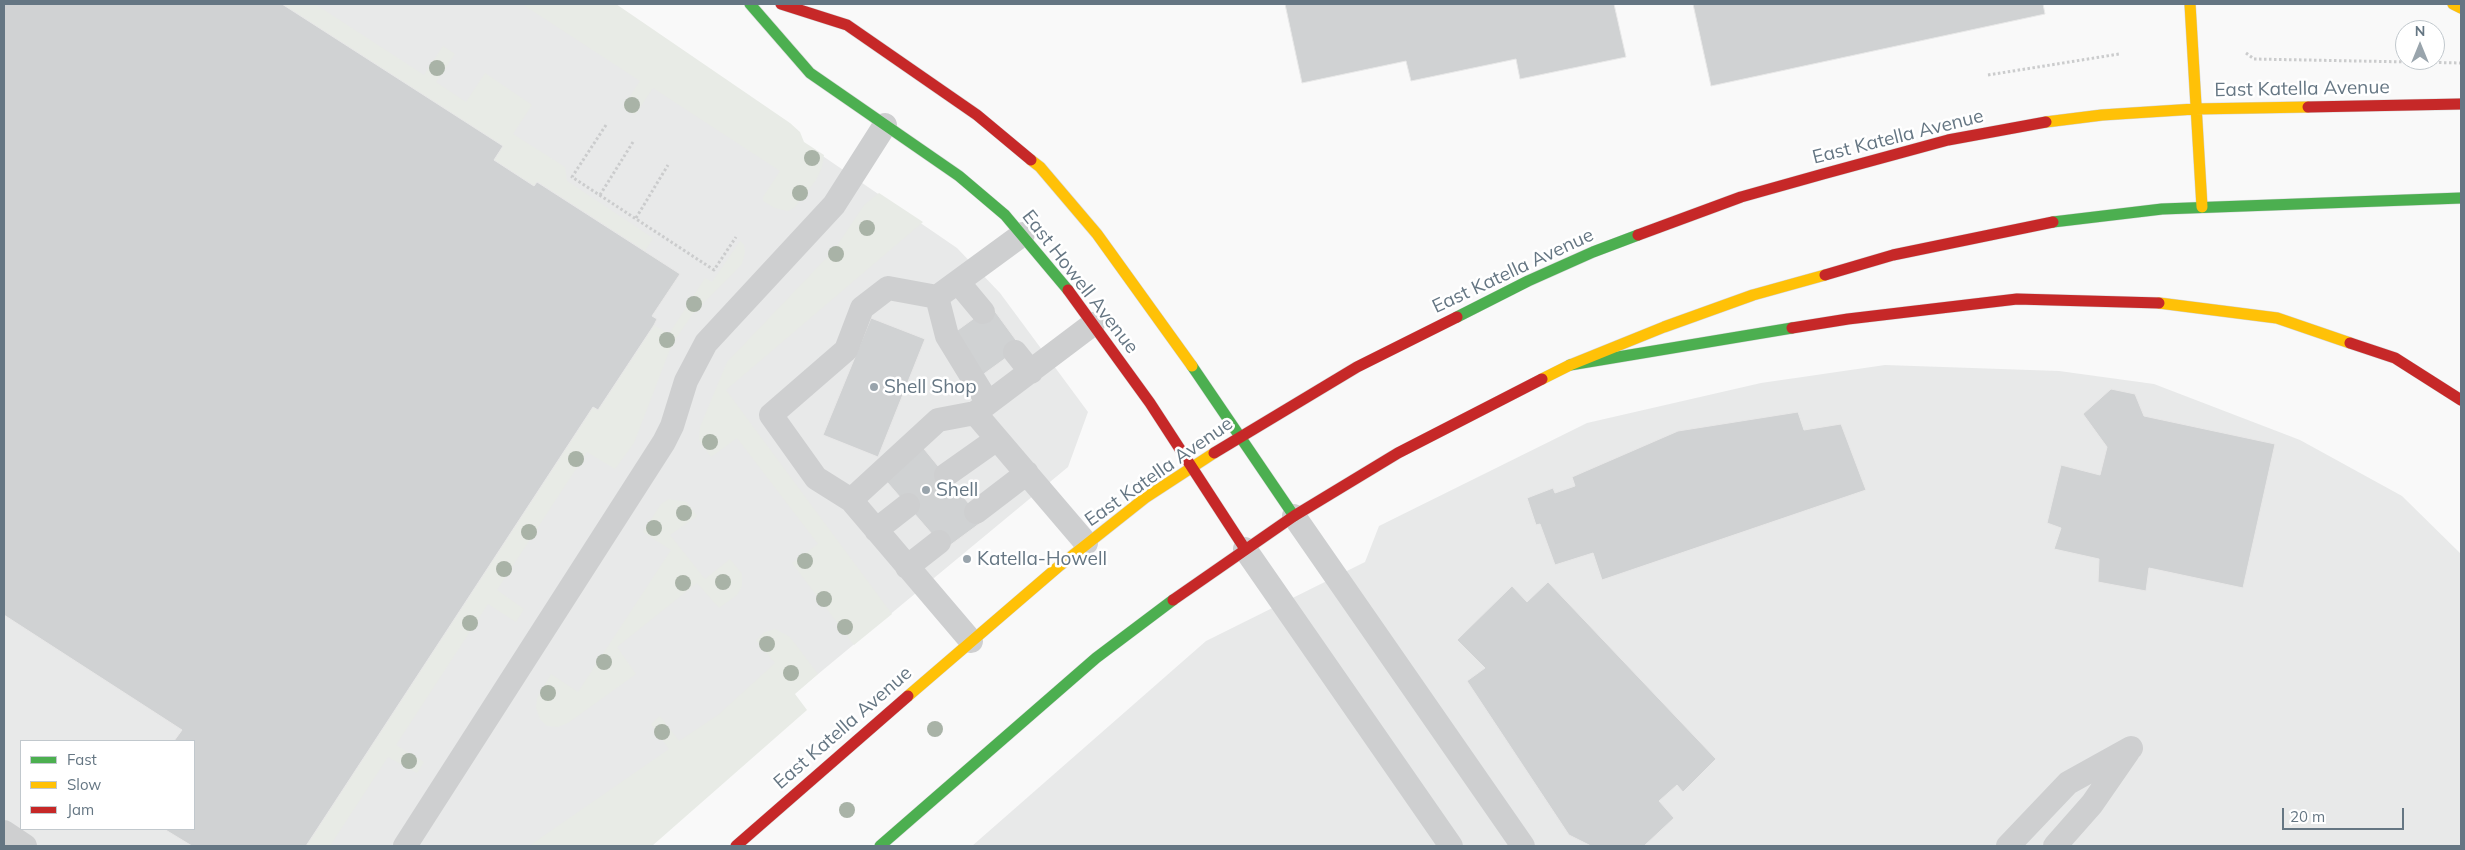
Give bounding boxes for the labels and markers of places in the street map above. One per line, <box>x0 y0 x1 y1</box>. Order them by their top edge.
place label: Shell Shop <box>884 376 977 398</box>
marker: Shell Shop <box>868 381 880 393</box>
place label: Shell <box>936 479 978 501</box>
marker: Shell <box>920 484 932 496</box>
place label: Katella-Howell <box>977 548 1107 570</box>
marker: Katella-Howell <box>961 553 973 565</box>

